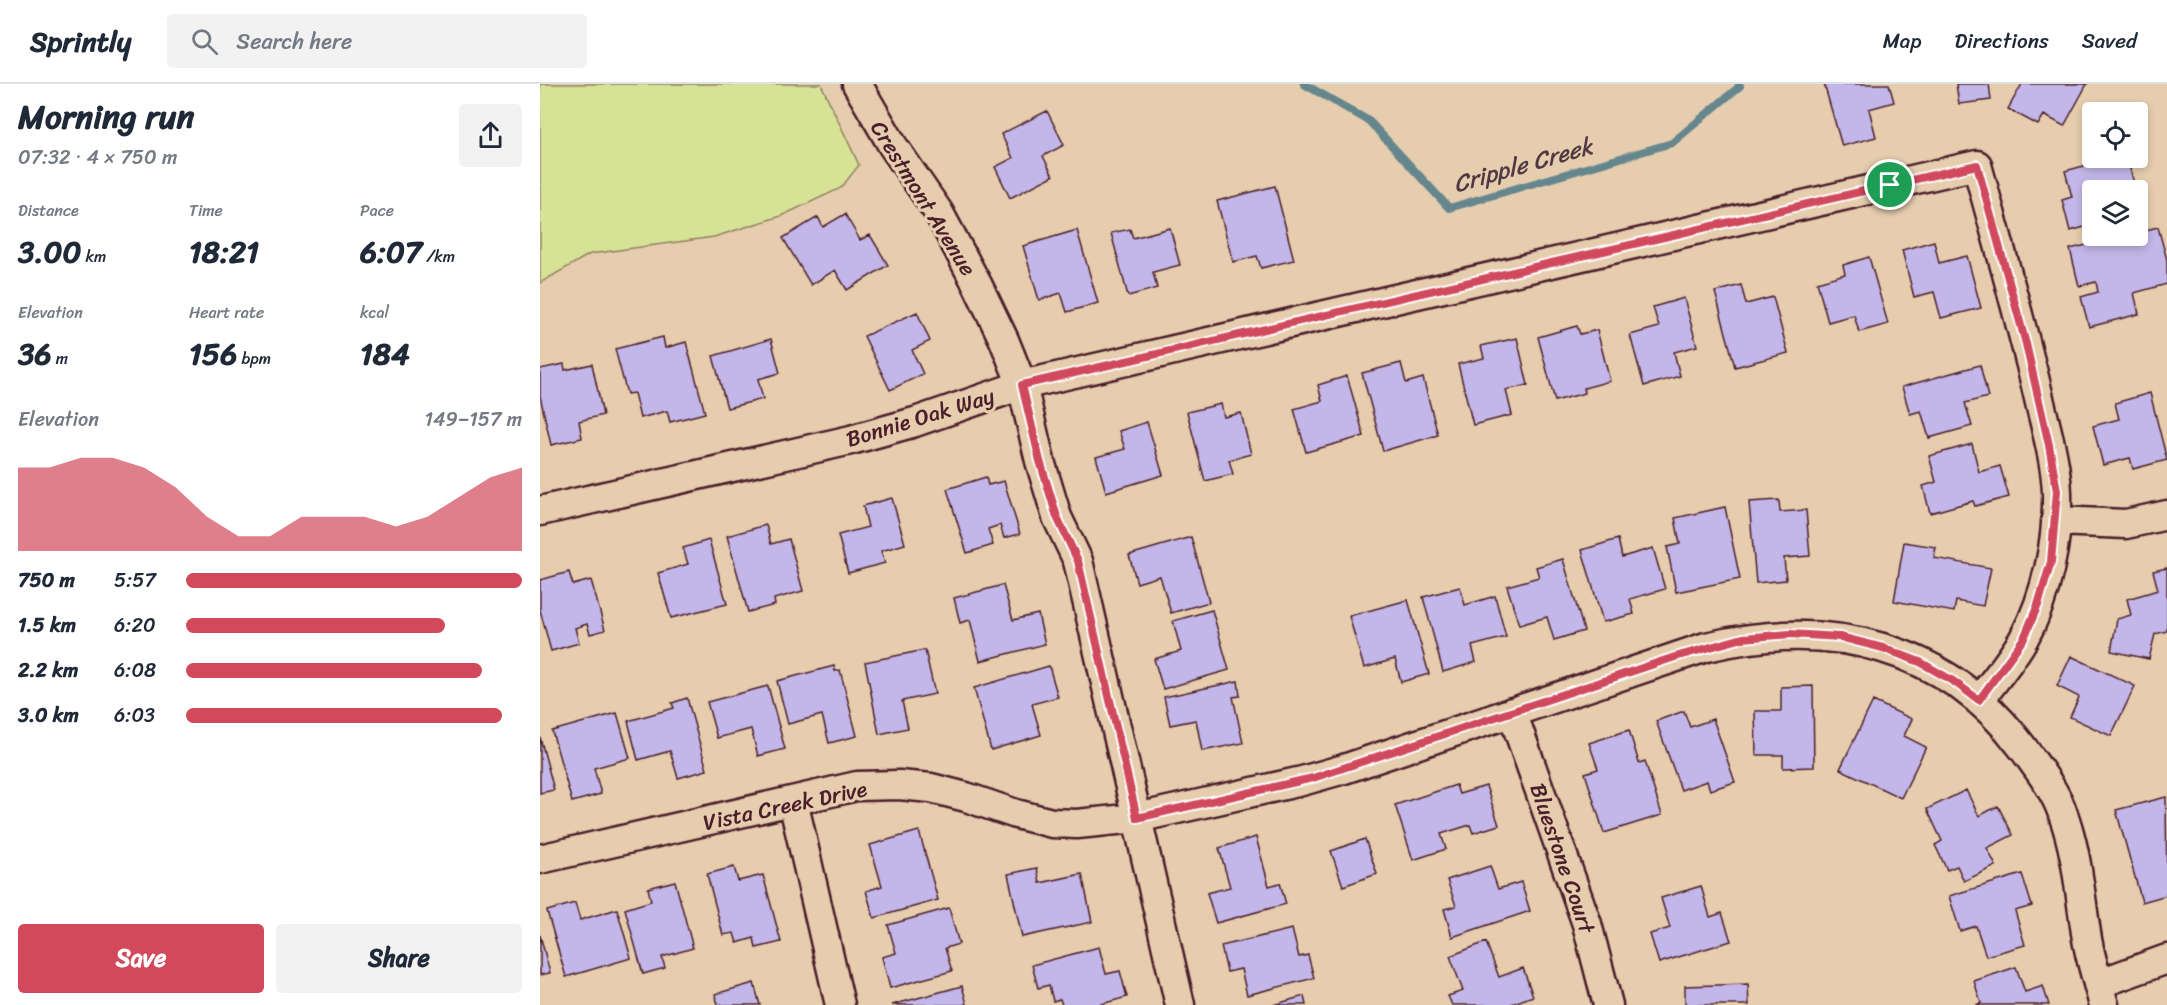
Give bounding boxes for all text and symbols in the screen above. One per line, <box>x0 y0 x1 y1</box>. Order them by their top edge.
search box <box>167 14 587 68</box>
text: Sprintly <box>30 17 131 66</box>
text: Search here <box>236 22 352 61</box>
text: Map <box>1883 22 1921 60</box>
text: Directions <box>1954 22 2049 60</box>
text: Saved <box>2082 22 2137 60</box>
icon: search <box>188 25 221 58</box>
text: Morning run <box>18 88 194 146</box>
map controls <box>2082 102 2148 246</box>
button: locate <box>2082 102 2148 168</box>
button: share <box>459 104 522 167</box>
street label: Crestmont Avenue <box>860 113 987 284</box>
water label: Cripple Creek <box>1448 125 1599 205</box>
text: 07:32 · 4 × 750 m <box>18 140 177 175</box>
pin <box>1864 159 1915 210</box>
icon: arrive <box>1873 168 1906 201</box>
button: layers <box>2082 180 2148 246</box>
text: Distance <box>18 196 79 225</box>
text: Time <box>189 196 223 225</box>
text: Pace <box>360 196 394 225</box>
text: 3.00 <box>18 225 81 279</box>
text: 18:21 <box>189 225 259 279</box>
text: 6:07 <box>360 225 422 279</box>
text: km <box>81 242 106 271</box>
text: /km <box>422 242 455 271</box>
text: Elevation <box>18 298 83 327</box>
text: Heart rate <box>189 298 264 327</box>
text: kcal <box>360 298 389 327</box>
text: 36 <box>18 327 52 381</box>
text: 156 <box>189 327 237 381</box>
text: 184 <box>360 327 410 381</box>
text: m <box>52 344 68 373</box>
text: bpm <box>237 344 271 373</box>
street label: Bonnie Oak Way <box>841 376 1000 459</box>
text: Elevation <box>18 402 99 437</box>
text: 149–157 m <box>425 402 522 437</box>
text: 750 m <box>18 563 75 598</box>
text: 5:57 <box>114 563 156 598</box>
text: 1.5 km <box>18 608 76 643</box>
text: 6:20 <box>114 608 156 643</box>
text: 2.2 km <box>18 653 78 688</box>
text: 6:08 <box>114 653 156 688</box>
text: 3.0 km <box>18 698 79 733</box>
text: 6:03 <box>114 698 155 733</box>
street label: Vista Creek Drive <box>699 769 871 842</box>
street label: Bluestone Court <box>1519 778 1607 940</box>
button: Save <box>18 924 264 993</box>
button: Share <box>276 924 522 993</box>

